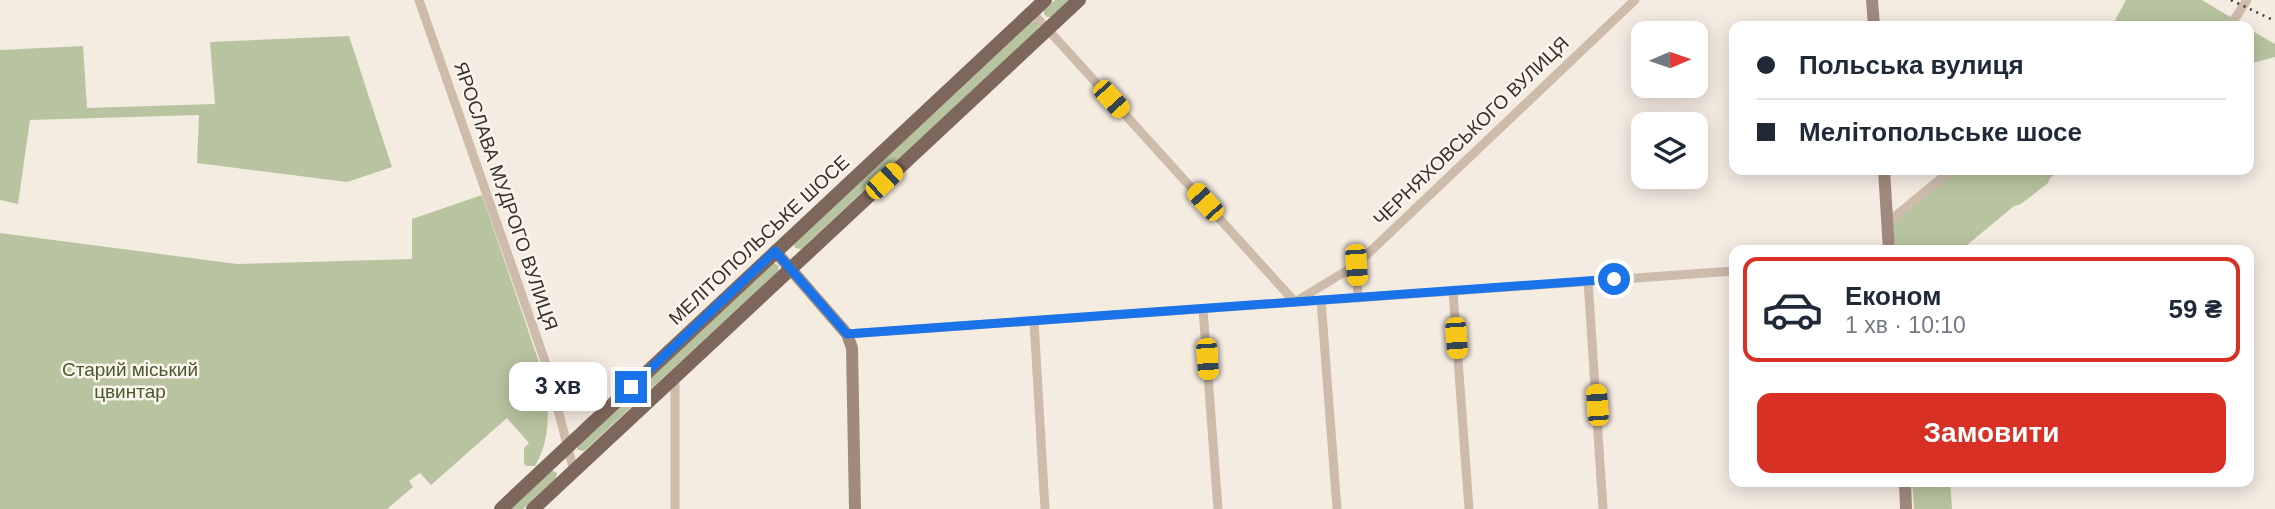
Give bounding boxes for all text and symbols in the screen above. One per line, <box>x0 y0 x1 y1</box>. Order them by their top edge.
north arrow <box>1631 21 1708 98</box>
map controls <box>1631 21 1708 189</box>
street label: ЧЕРНЯХОВСЬКОГО ВУЛИЦЯ <box>1369 32 1573 230</box>
text: Польська вулиця <box>1799 50 2024 80</box>
street label: ЯРОСЛАВА МУДРОГО ВУЛИЦЯ <box>450 59 562 333</box>
car <box>1090 76 1133 122</box>
button: layers <box>1631 112 1708 189</box>
text: Мелітопольське шосе <box>1799 117 2082 147</box>
street label: МЕЛІТОПОЛЬСЬКЕ ШОСЕ <box>665 151 853 329</box>
car <box>862 159 907 203</box>
car <box>1184 179 1227 225</box>
car <box>1345 243 1368 287</box>
route start <box>1598 263 1630 295</box>
icon: car <box>1761 278 1824 341</box>
text: Економ <box>1845 281 1941 311</box>
text: 59 ₴ <box>2169 294 2222 324</box>
text: 1 хв · 10:10 <box>1845 312 1966 338</box>
car <box>1445 316 1468 360</box>
car <box>1196 337 1219 381</box>
park label: Старий міський цвинтар <box>62 359 198 402</box>
callout: 3 хв <box>508 362 606 412</box>
route end <box>615 371 647 403</box>
text: 3 хв <box>535 373 581 399</box>
car <box>1586 383 1609 427</box>
button: Замовити <box>1757 393 2226 473</box>

